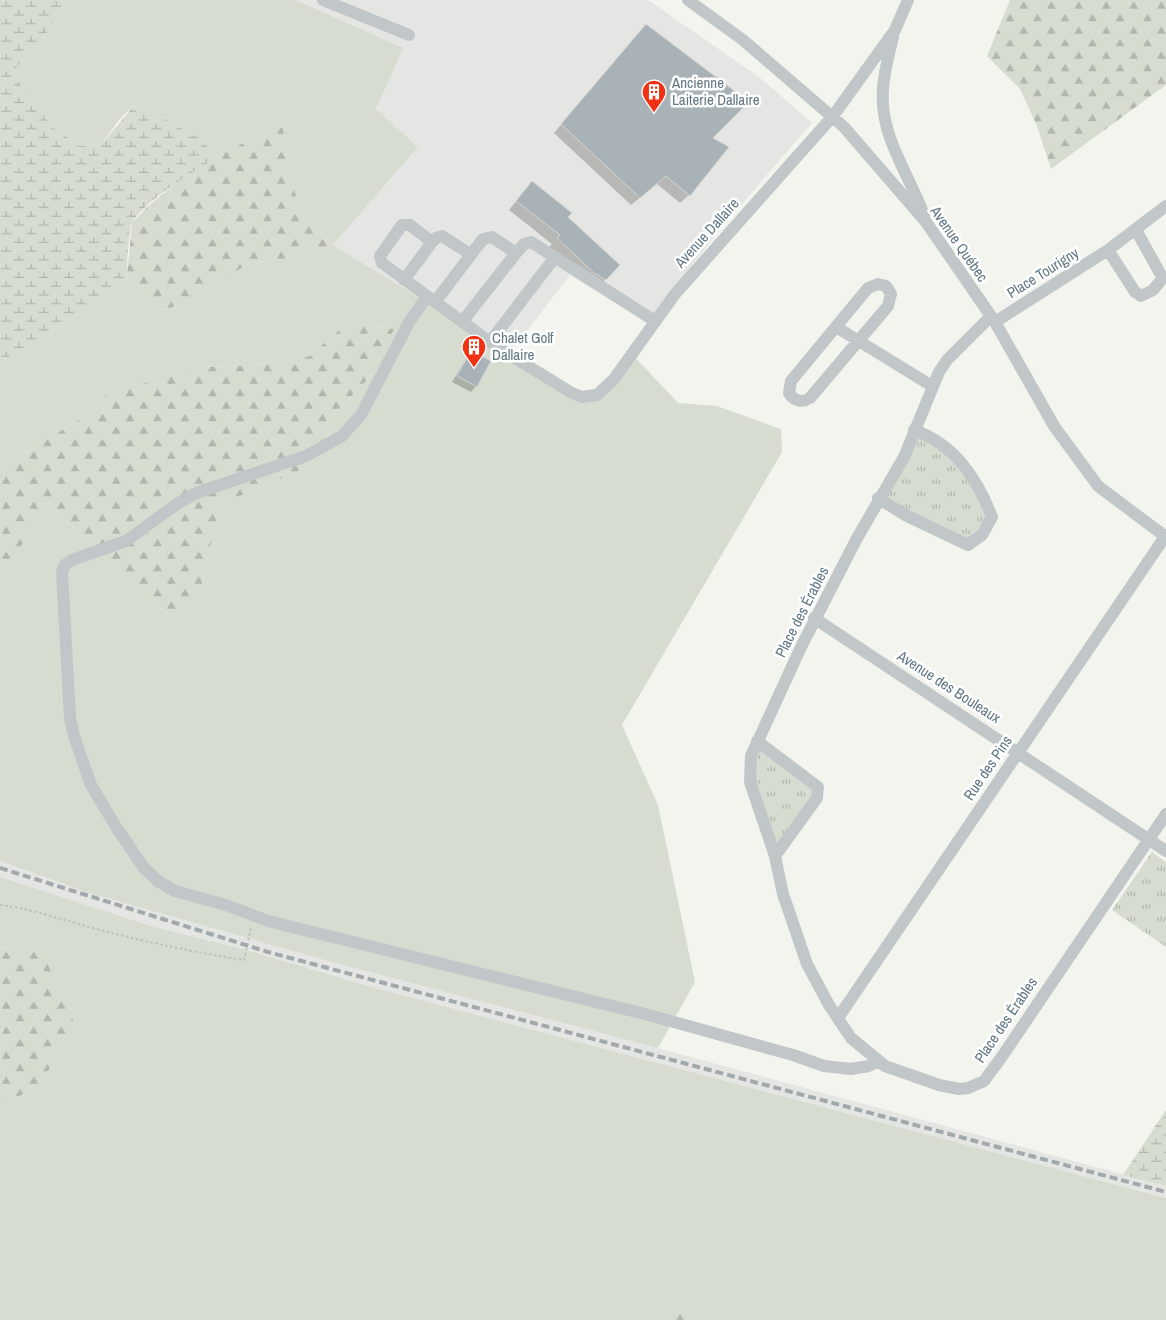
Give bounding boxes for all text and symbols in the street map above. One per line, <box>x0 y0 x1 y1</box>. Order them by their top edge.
place label: Ancienne Laiterie Dallaire <box>671 72 760 110</box>
building icon: Ancienne Laiterie Dallaire <box>641 79 667 113</box>
street label: Avenue Dallaire <box>669 193 744 273</box>
street label: Avenue Québec <box>925 201 993 286</box>
street label: Place Tourigny <box>1003 242 1083 303</box>
place label: Chalet Golf Dallaire <box>492 327 554 365</box>
building icon: Chalet Golf Dallaire <box>461 334 487 368</box>
street label: Place des Érables <box>770 563 833 661</box>
street label: Avenue des Bouleaux <box>893 645 1006 728</box>
street label: Rue des Pins <box>958 731 1017 804</box>
street label: Place des Érables <box>969 973 1042 1067</box>

